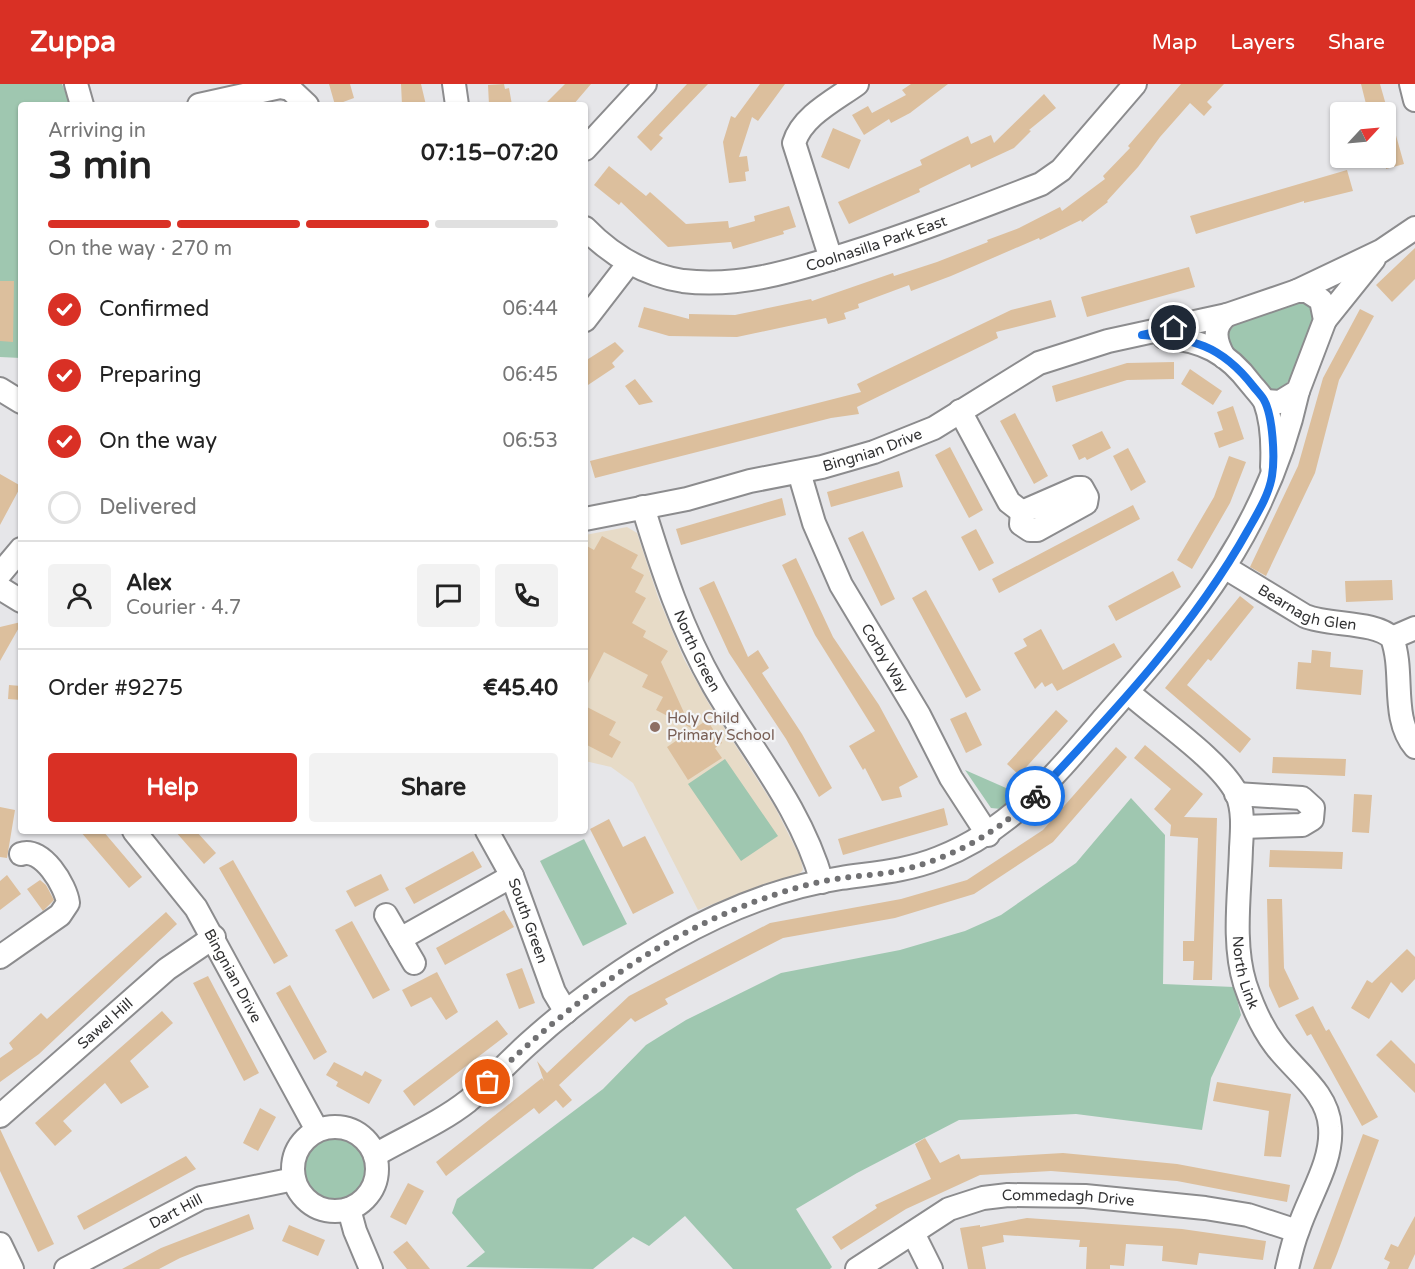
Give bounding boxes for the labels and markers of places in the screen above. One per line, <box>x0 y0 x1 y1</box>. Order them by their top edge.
pin <box>1148 302 1199 353</box>
place label: Holy Child Primary School <box>667 709 775 744</box>
marker: Holy Child Primary School <box>648 720 662 734</box>
pin <box>462 1056 513 1107</box>

